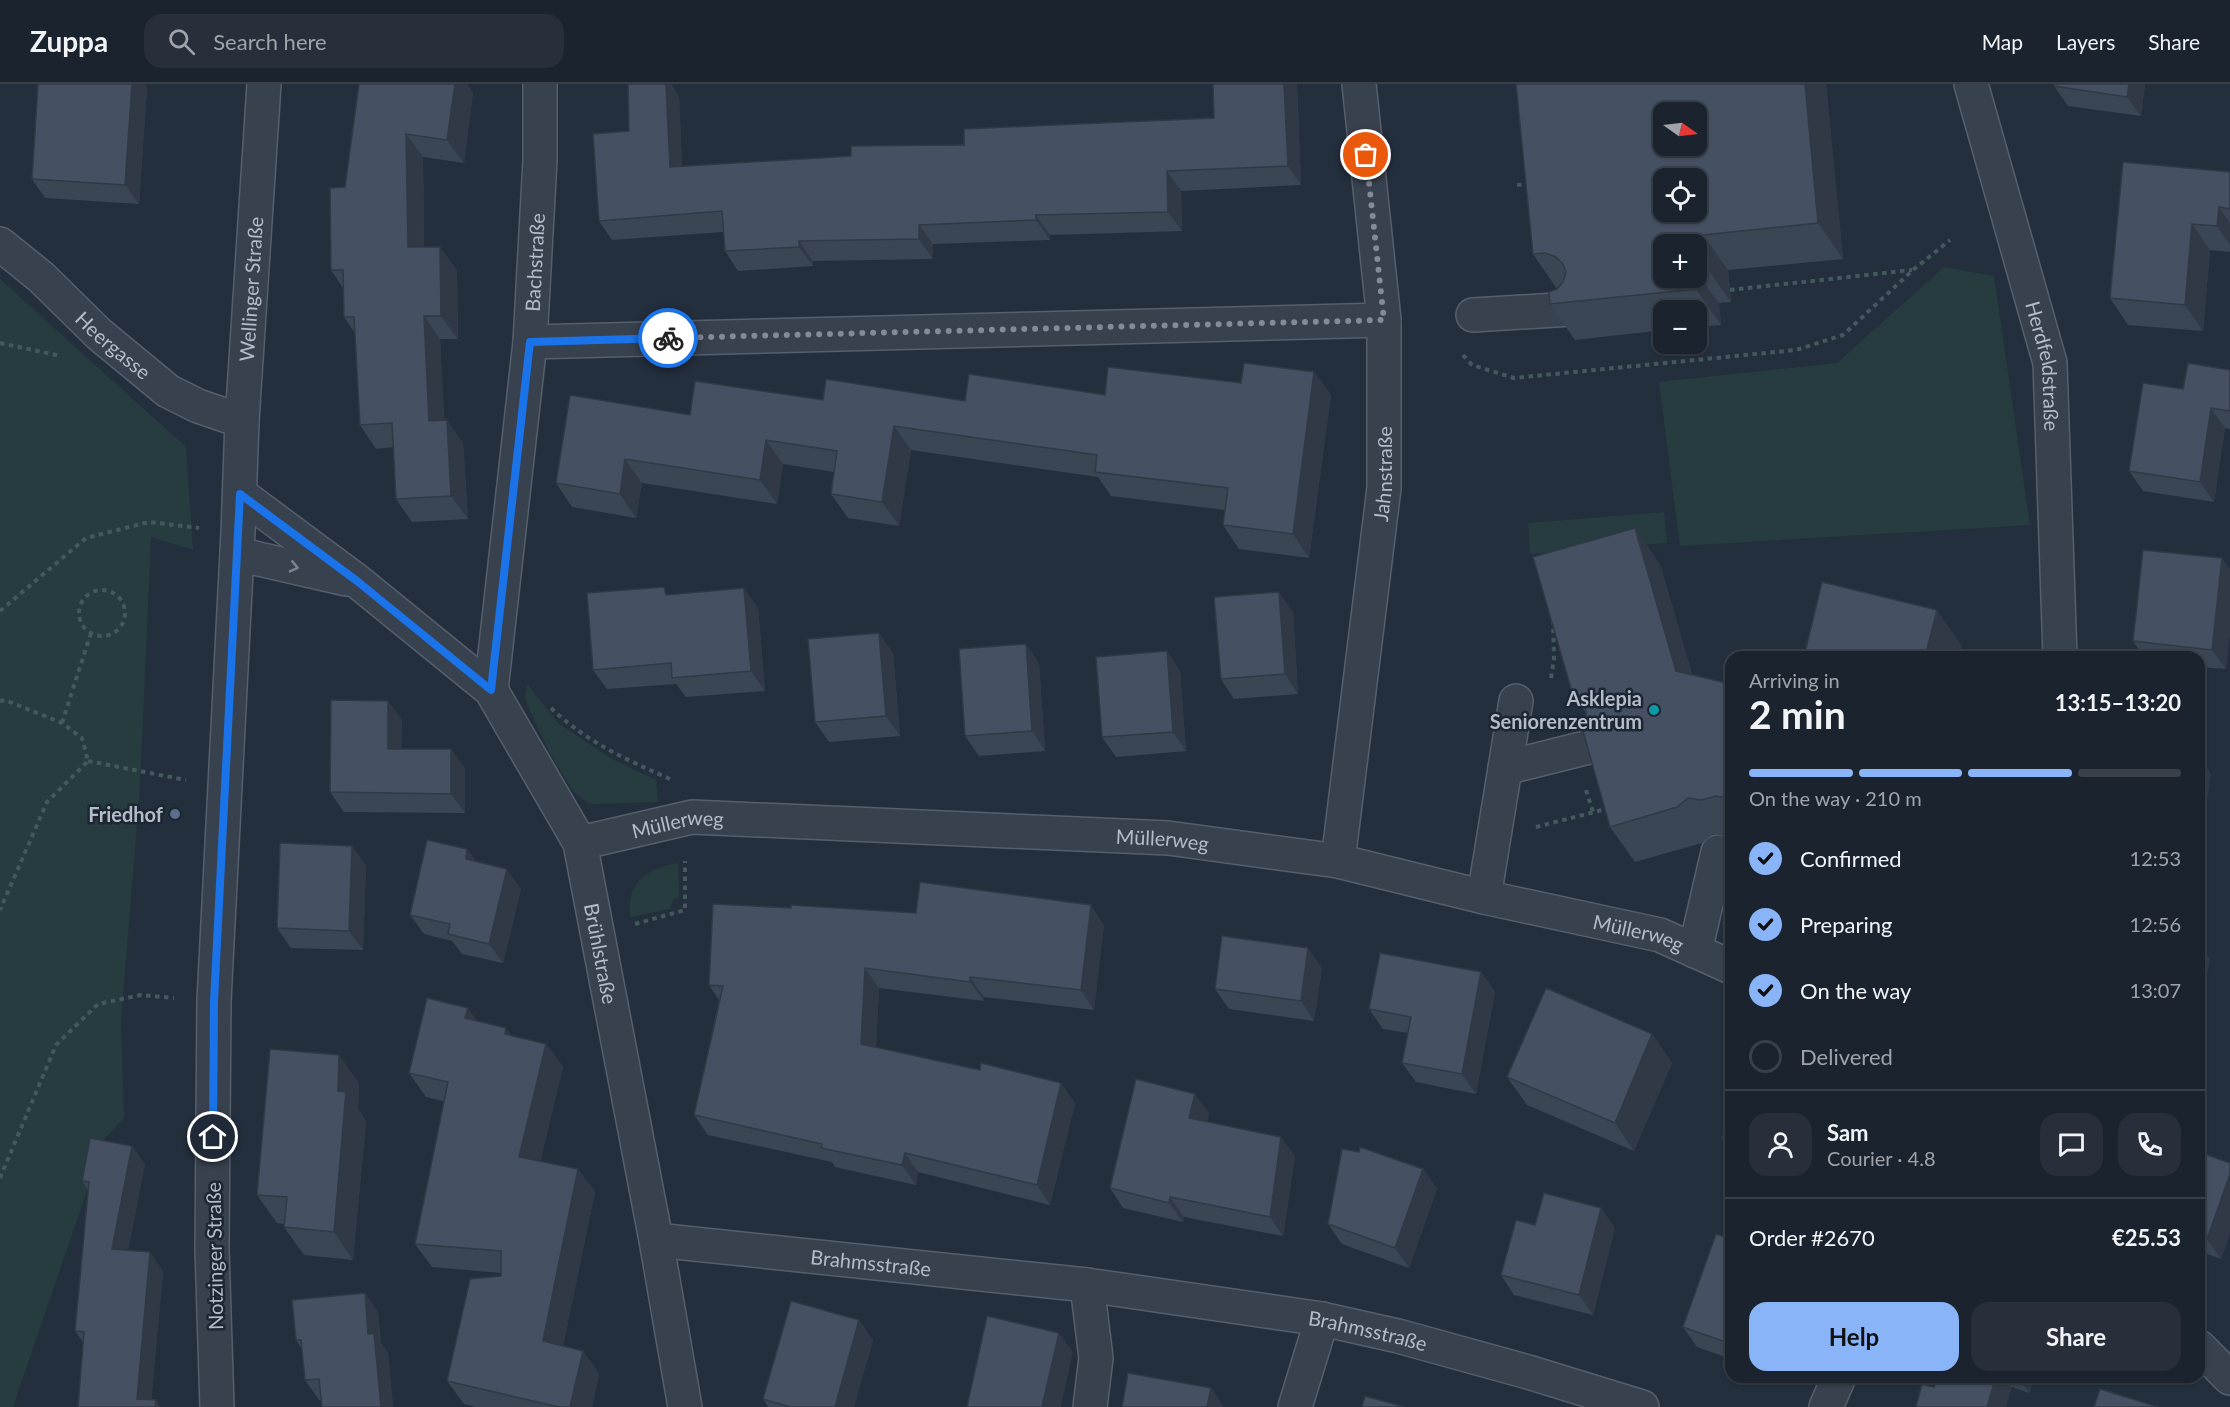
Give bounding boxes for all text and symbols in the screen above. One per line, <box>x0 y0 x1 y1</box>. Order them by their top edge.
search box <box>144 14 564 68</box>
text: Zuppa <box>30 24 108 58</box>
icon: search <box>165 25 198 58</box>
text: Search here <box>213 28 327 55</box>
text: Map <box>1982 29 2023 54</box>
text: Layers <box>2056 29 2115 54</box>
text: Share <box>2148 29 2200 54</box>
north arrow <box>1653 102 1707 156</box>
map controls <box>1653 102 1707 354</box>
pin <box>1340 129 1391 180</box>
icon: bag <box>1349 138 1382 171</box>
button: locate <box>1653 168 1707 222</box>
street label: Bachstraße <box>520 212 549 312</box>
street label: Wellinger Straße <box>234 216 267 362</box>
button: + <box>1653 234 1707 288</box>
street label: Herdfeldstraße <box>2021 298 2064 431</box>
button: − <box>1653 300 1707 354</box>
street label: Heergasse <box>71 306 156 384</box>
courier <box>638 308 698 368</box>
icon: bike <box>652 322 685 355</box>
street label: Jahnstraße <box>1368 426 1396 523</box>
one-way arrow <box>288 560 298 573</box>
text: Arriving in <box>1749 668 1840 692</box>
place label: Asklepia Seniorenzentrum <box>1490 686 1642 733</box>
text: 13:15–13:20 <box>2055 689 2181 716</box>
text: 2 min <box>1749 691 1846 737</box>
marker: Asklepia Seniorenzentrum <box>1647 703 1661 717</box>
text: On the way · 210 m <box>1749 786 1922 810</box>
place label: Friedhof <box>88 802 164 826</box>
street label: Müllerweg <box>629 805 724 843</box>
marker: Friedhof <box>168 807 182 821</box>
street label: Müllerweg <box>1115 824 1210 855</box>
icon: check <box>1749 842 1782 875</box>
text: Confirmed <box>1800 845 1902 872</box>
text: 12:53 <box>2130 846 2181 870</box>
street label: Brühlstraße <box>580 901 623 1006</box>
icon: check <box>1749 908 1782 941</box>
street label: Müllerweg <box>1591 909 1688 956</box>
text: Preparing <box>1800 911 1892 938</box>
text: 12:56 <box>2130 912 2181 936</box>
icon: check <box>1749 974 1782 1007</box>
text: On the way <box>1800 977 1911 1004</box>
text: 13:07 <box>2130 978 2181 1002</box>
text: Delivered <box>1800 1043 1893 1070</box>
pin <box>187 1111 238 1162</box>
button: person <box>1749 1113 1812 1176</box>
button: chat <box>2040 1113 2103 1176</box>
button: phone <box>2118 1113 2181 1176</box>
text: Sam <box>1827 1119 1869 1146</box>
icon: home <box>196 1120 229 1153</box>
text: Courier · 4.8 <box>1827 1146 1936 1170</box>
street label: Notzinger Straße <box>201 1182 227 1330</box>
text: Order #2670 <box>1749 1224 1875 1251</box>
text: €25.53 <box>2112 1224 2181 1251</box>
street label: Brahmsstraße <box>809 1244 932 1281</box>
button: Help <box>1749 1302 1959 1371</box>
button: Share <box>1971 1302 2181 1371</box>
street label: Brahmsstraße <box>1307 1305 1430 1356</box>

